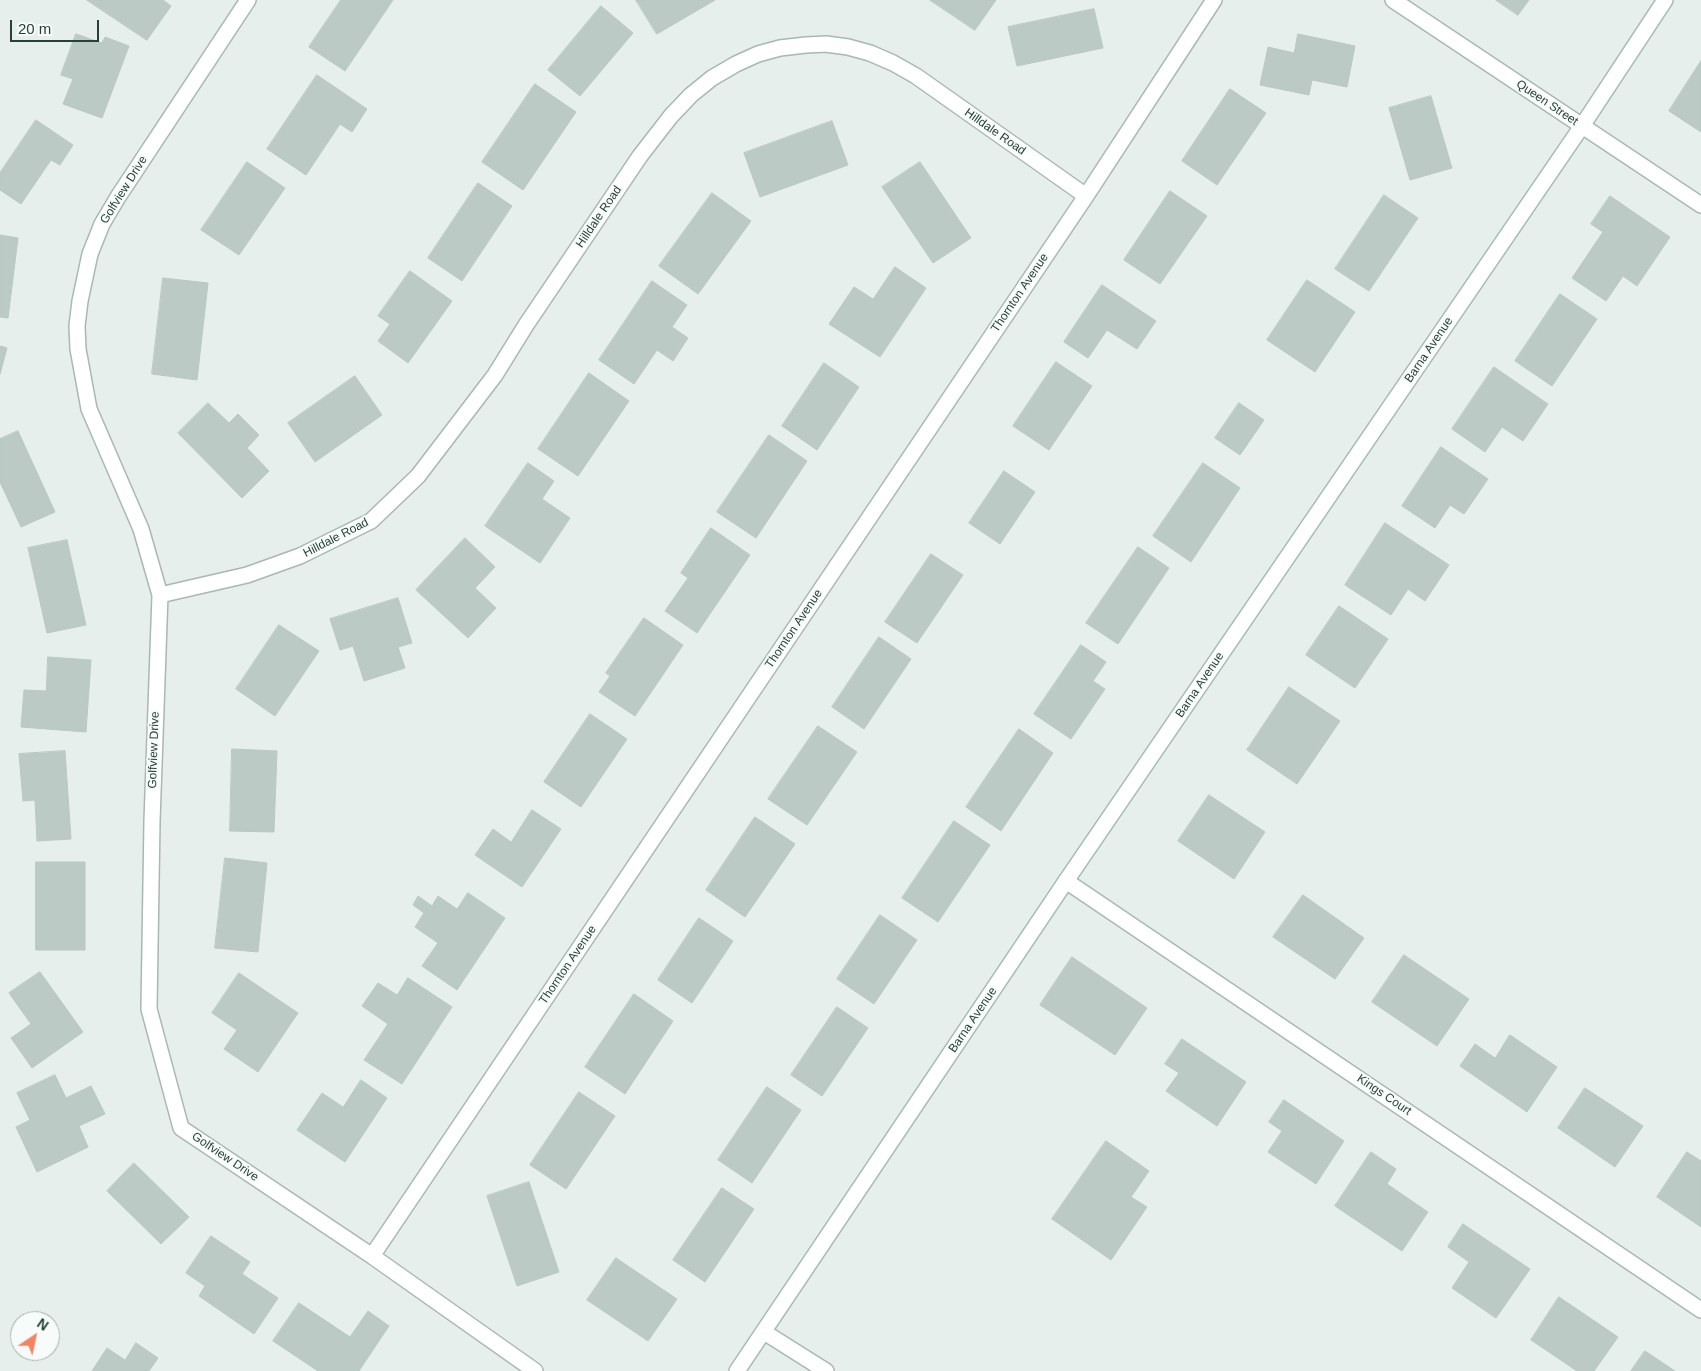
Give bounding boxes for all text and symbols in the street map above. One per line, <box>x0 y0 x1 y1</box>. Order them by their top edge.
scale bar <box>12 10 101 42</box>
text: 20 m <box>18 20 51 37</box>
street label: Queen Street <box>1513 77 1581 129</box>
street label: Hilldale Road <box>962 106 1028 158</box>
street label: Golfview Drive <box>97 153 151 227</box>
street label: Hilldale Road <box>573 183 625 251</box>
street label: Thornton Avenue <box>988 251 1052 335</box>
street label: Barna Avenue <box>1402 315 1456 385</box>
street label: Hilldale Road <box>301 515 371 561</box>
street label: Thornton Avenue <box>762 587 826 671</box>
street label: Barna Avenue <box>1173 650 1227 720</box>
street label: Golfview Drive <box>145 711 163 789</box>
street label: Thornton Avenue <box>536 923 600 1007</box>
street label: Barna Avenue <box>946 985 1000 1055</box>
street label: Kings Court <box>1354 1072 1414 1118</box>
street label: Golfview Drive <box>189 1129 261 1185</box>
north arrow <box>10 1311 60 1361</box>
text: N <box>34 1315 51 1334</box>

